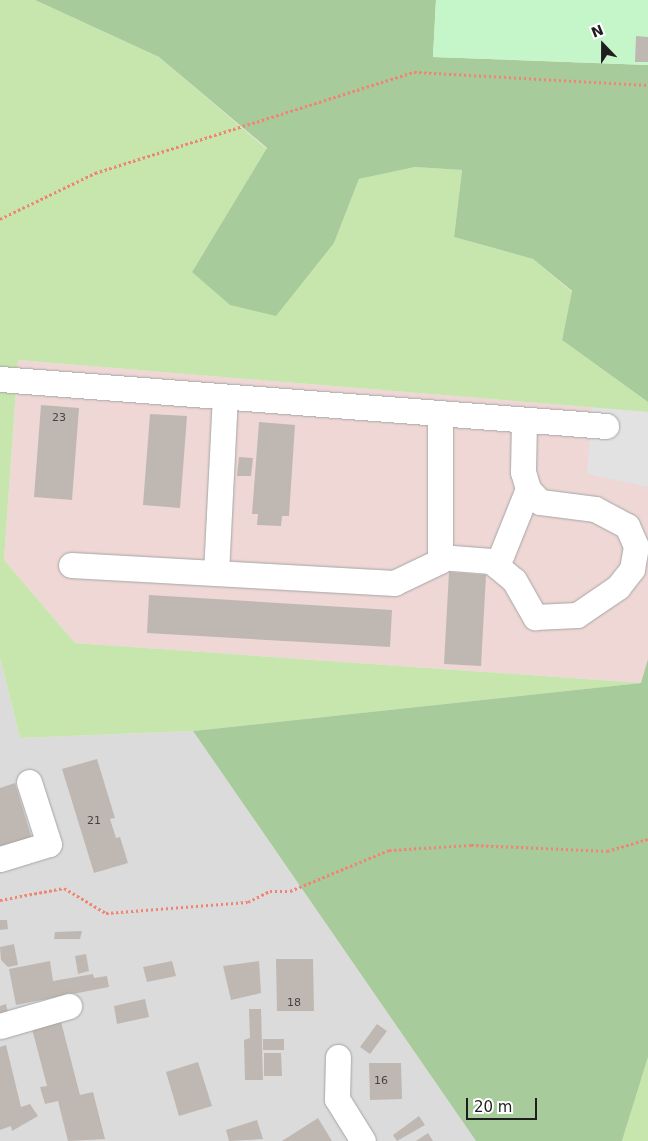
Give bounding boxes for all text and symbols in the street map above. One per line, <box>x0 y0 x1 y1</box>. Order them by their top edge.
north arrow <box>578 20 628 70</box>
text: N <box>589 21 606 41</box>
house number: 23 <box>52 411 66 425</box>
house number: 21 <box>87 814 101 828</box>
house number: 18 <box>287 996 301 1010</box>
house number: 16 <box>374 1074 388 1088</box>
scale bar <box>468 1088 539 1120</box>
text: 20 m <box>474 1098 512 1116</box>

